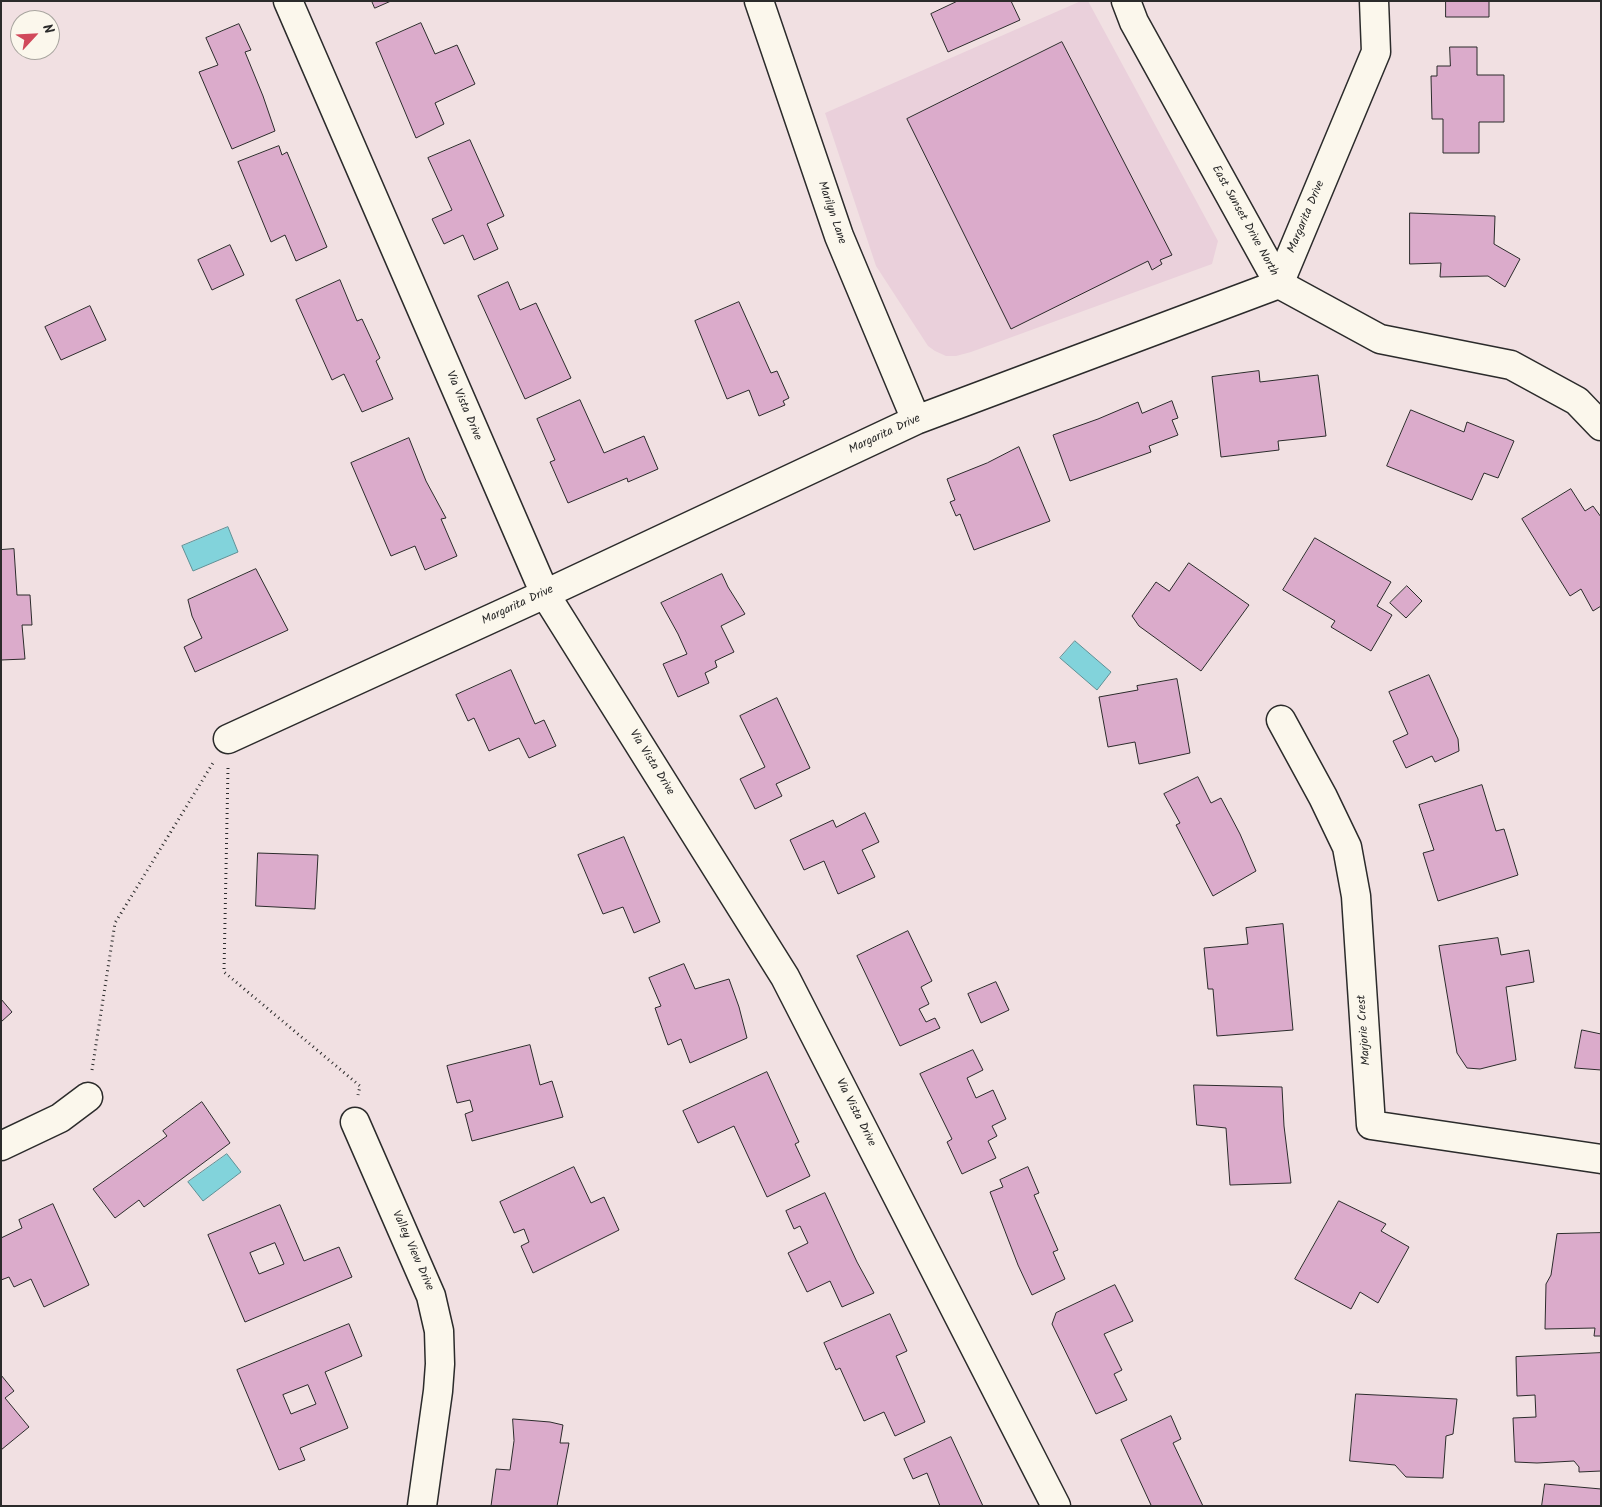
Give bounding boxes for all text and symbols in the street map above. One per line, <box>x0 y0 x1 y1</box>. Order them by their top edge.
north arrow <box>10 10 60 60</box>
text: N <box>36 20 60 38</box>
street label: East Sunset Drive North <box>1208 163 1280 279</box>
street label: Margarita Drive <box>1285 179 1329 255</box>
street label: Marilyn Lane <box>814 180 848 246</box>
street label: Via Vista Drive <box>442 369 484 443</box>
street label: Margarita Drive <box>847 412 923 458</box>
street label: Margarita Drive <box>480 583 556 629</box>
street label: Via Vista Drive <box>625 728 677 798</box>
street label: Marjorie Crest <box>1355 994 1375 1066</box>
street label: Via Vista Drive <box>832 1077 878 1149</box>
street label: Valley View Drive <box>388 1209 436 1293</box>

